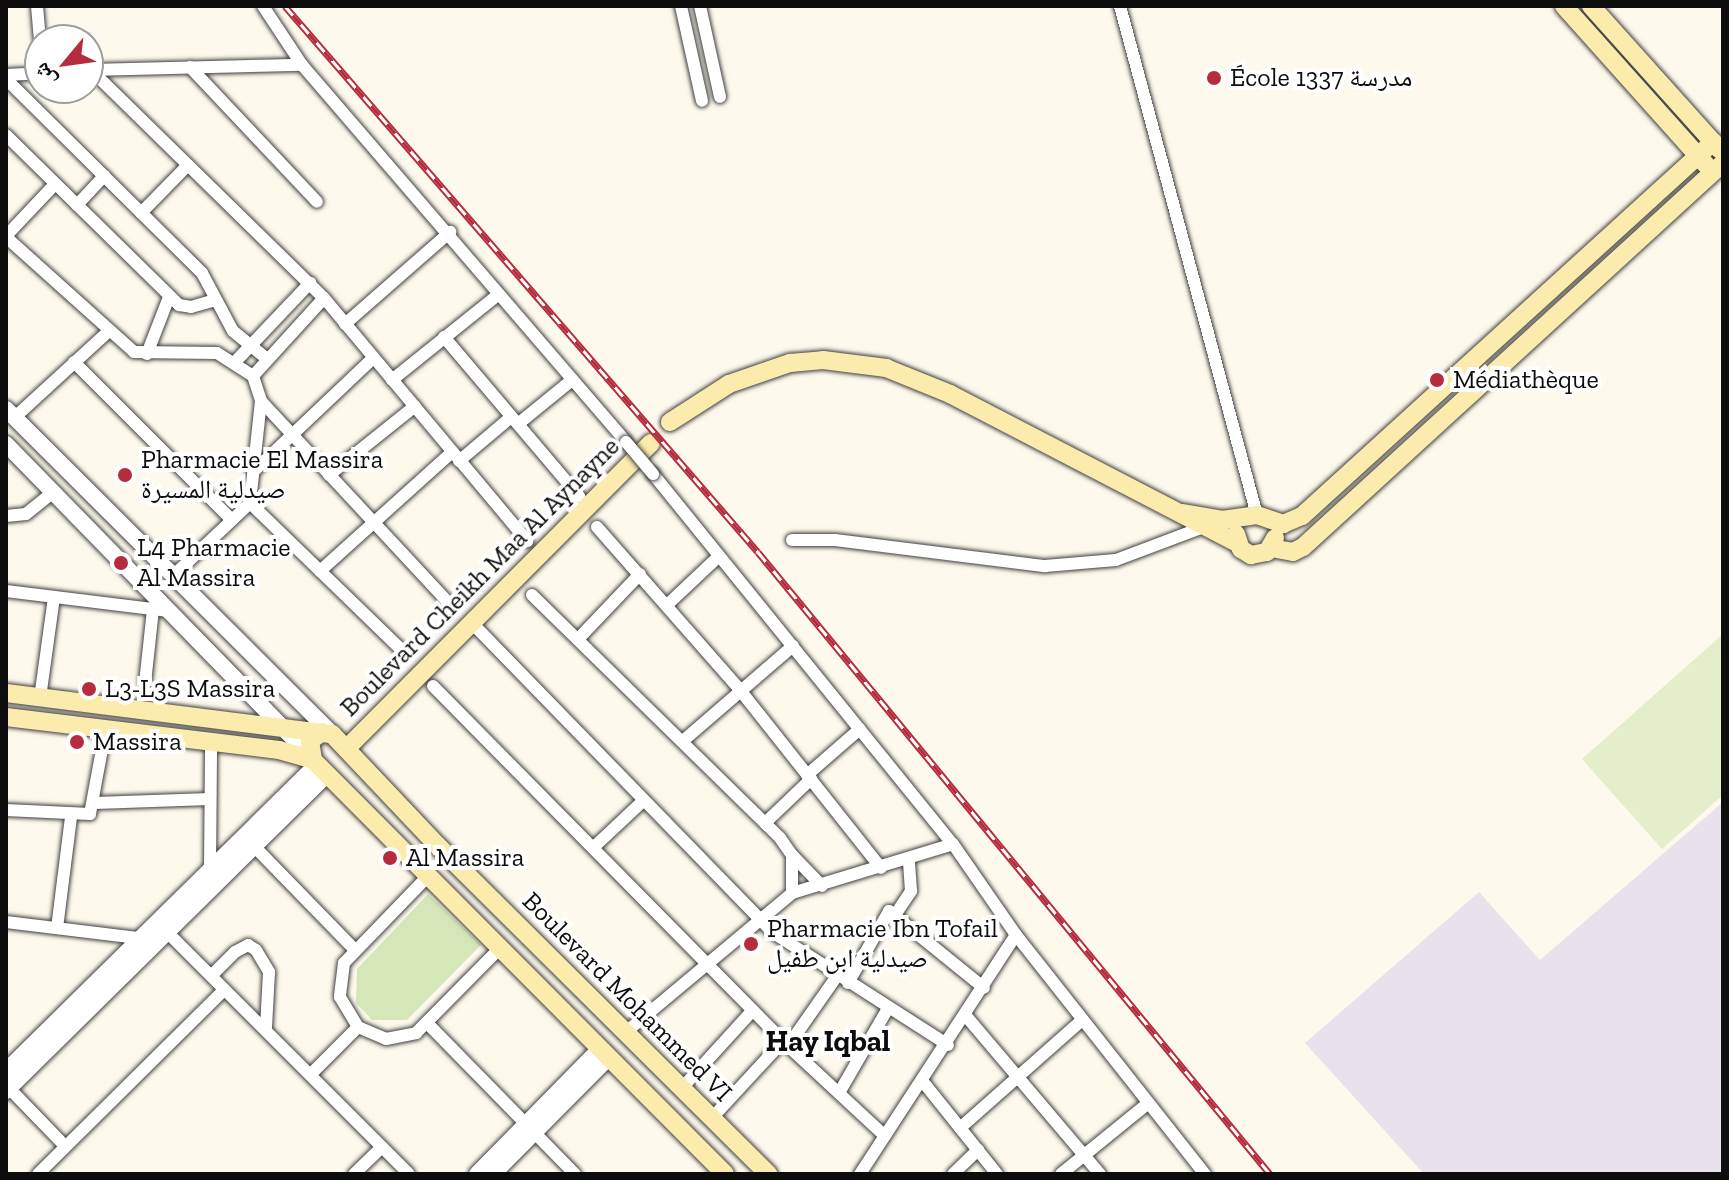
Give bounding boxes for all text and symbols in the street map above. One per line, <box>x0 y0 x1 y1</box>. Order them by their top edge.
north arrow <box>24 24 104 104</box>
text: ش <box>27 58 62 92</box>
place label: École مدرسة 1337 <box>1230 62 1412 94</box>
marker: École مدرسة 1337 <box>1205 69 1223 87</box>
place label: Médiathèque <box>1453 364 1599 396</box>
marker: Médiathèque <box>1428 371 1446 389</box>
street label: Boulevard Cheikh Maa Al Aynayne <box>333 430 627 724</box>
place label: Pharmacie El Massira صيدلية المسيرة <box>141 444 383 506</box>
marker: Pharmacie El Massira صيدلية المسيرة <box>116 466 134 484</box>
place label: L4 Pharmacie Al Massira <box>137 532 291 594</box>
marker: L4 Pharmacie Al Massira <box>112 554 130 572</box>
place label: L3-L3S Massira <box>105 673 275 705</box>
marker: L3-L3S Massira <box>80 680 98 698</box>
place label: Massira <box>93 726 182 758</box>
marker: Massira <box>68 733 86 751</box>
place label: Al Massira <box>406 842 524 874</box>
marker: Al Massira <box>381 849 399 867</box>
street label: Boulevard Mohammed VI <box>515 885 739 1109</box>
place label: Pharmacie Ibn Tofail صيدلية ابن طفيل <box>767 913 998 974</box>
marker: Pharmacie Ibn Tofail صيدلية ابن طفيل <box>742 935 760 953</box>
district label: Hay Iqbal <box>765 1023 891 1059</box>

